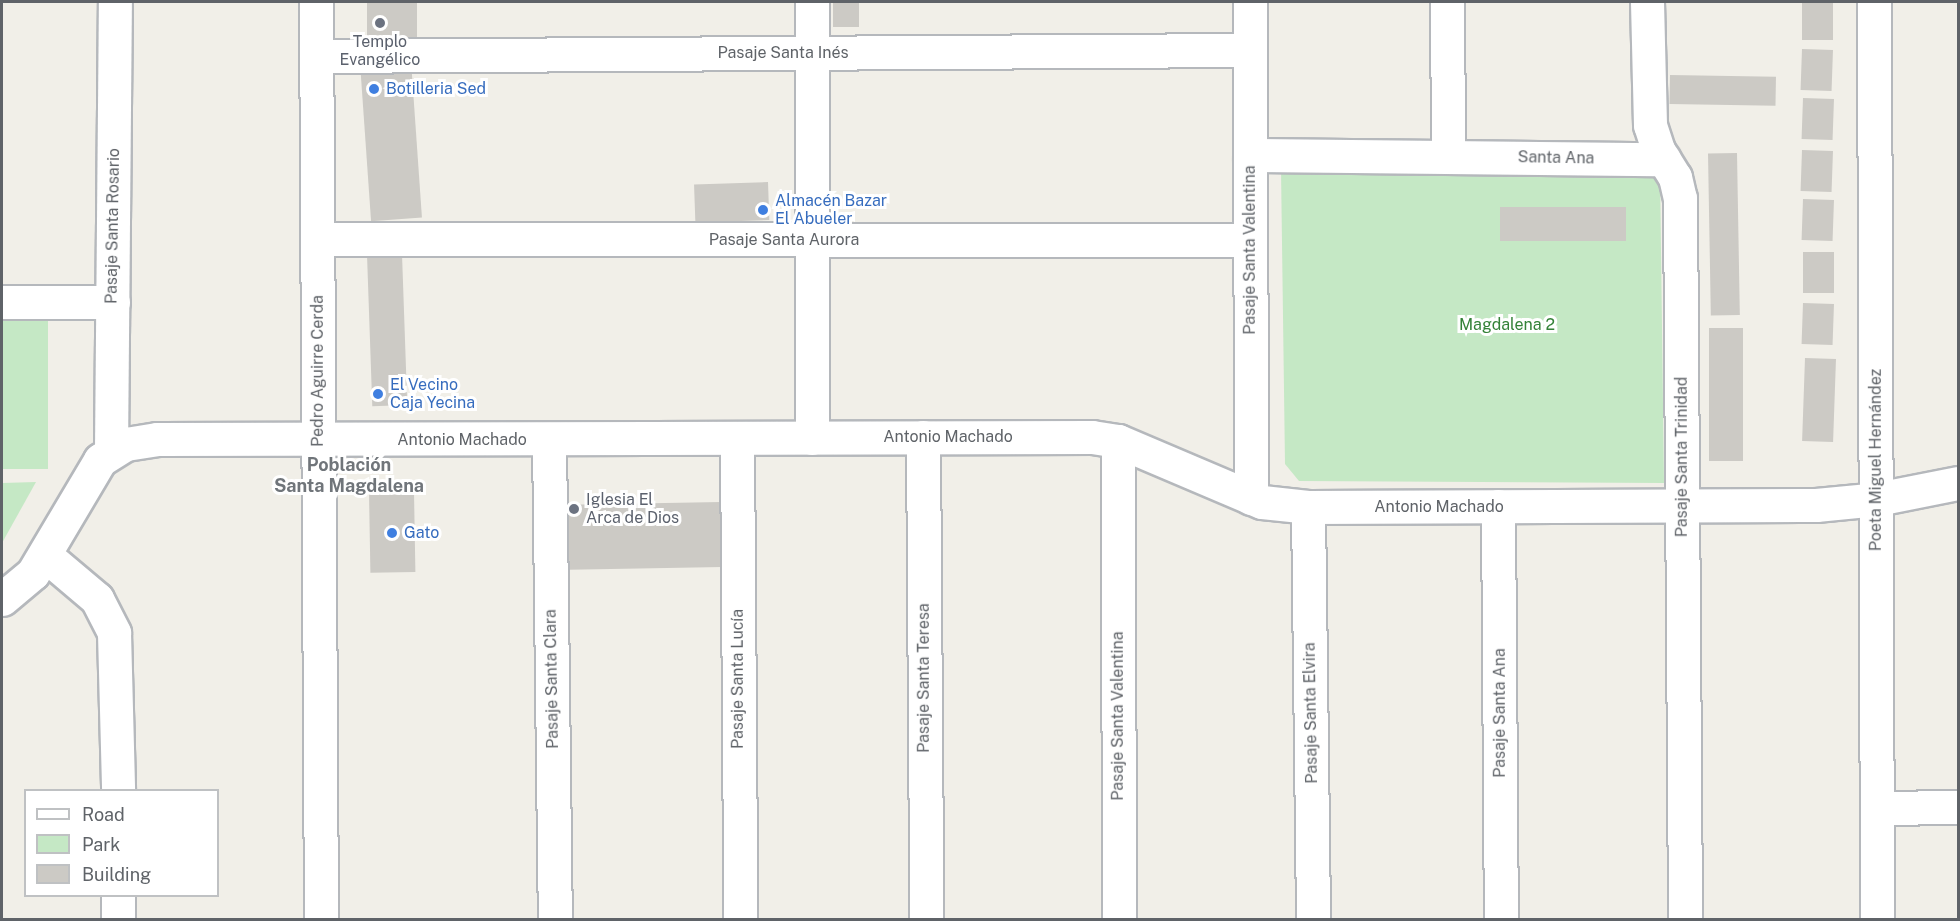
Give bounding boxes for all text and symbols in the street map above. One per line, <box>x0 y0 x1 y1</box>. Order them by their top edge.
marker: Templo Evangélico <box>373 16 387 30</box>
place label: Templo Evangélico <box>340 32 420 70</box>
street label: Pasaje Santa Inés <box>717 43 849 63</box>
place label: Botilleria Sed <box>386 79 486 99</box>
marker: Botilleria Sed <box>367 82 381 96</box>
street label: Pasaje Santa Rosario <box>102 148 124 304</box>
street label: Santa Ana <box>1517 148 1595 168</box>
street label: Pasaje Santa Valentina <box>1240 165 1260 335</box>
place label: Almacén Bazar El Abueler <box>775 191 887 229</box>
marker: Almacén Bazar El Abueler <box>756 203 770 217</box>
street label: Pasaje Santa Aurora <box>709 230 859 250</box>
street label: Pedro Aguirre Cerda <box>308 295 328 447</box>
park label: Magdalena 2 <box>1459 315 1555 335</box>
street label: Poeta Miguel Hernández <box>1866 369 1886 551</box>
place label: El Vecino Caja Yecina <box>390 375 475 413</box>
street label: Pasaje Santa Trinidad <box>1672 377 1692 537</box>
marker: El Vecino Caja Yecina <box>371 387 385 401</box>
street label: Antonio Machado <box>883 427 1013 447</box>
street label: Antonio Machado <box>397 430 527 450</box>
district label: Población Santa Magdalena <box>274 455 424 498</box>
place label: Iglesia El Arca de Dios <box>586 490 679 528</box>
street label: Antonio Machado <box>1374 497 1504 517</box>
marker: Iglesia El Arca de Dios <box>567 502 581 516</box>
place label: Gato <box>404 523 439 543</box>
marker: Gato <box>385 526 399 540</box>
street label: Pasaje Santa Teresa <box>914 603 934 753</box>
street label: Pasaje Santa Clara <box>541 609 563 749</box>
street label: Pasaje Santa Lucía <box>728 609 748 749</box>
street label: Pasaje Santa Valentina <box>1108 631 1128 801</box>
street label: Pasaje Santa Elvira <box>1300 642 1322 784</box>
street label: Pasaje Santa Ana <box>1490 648 1510 778</box>
legend <box>24 789 219 897</box>
text: Road <box>82 804 125 825</box>
text: Park <box>82 834 120 855</box>
text: Building <box>82 864 151 885</box>

